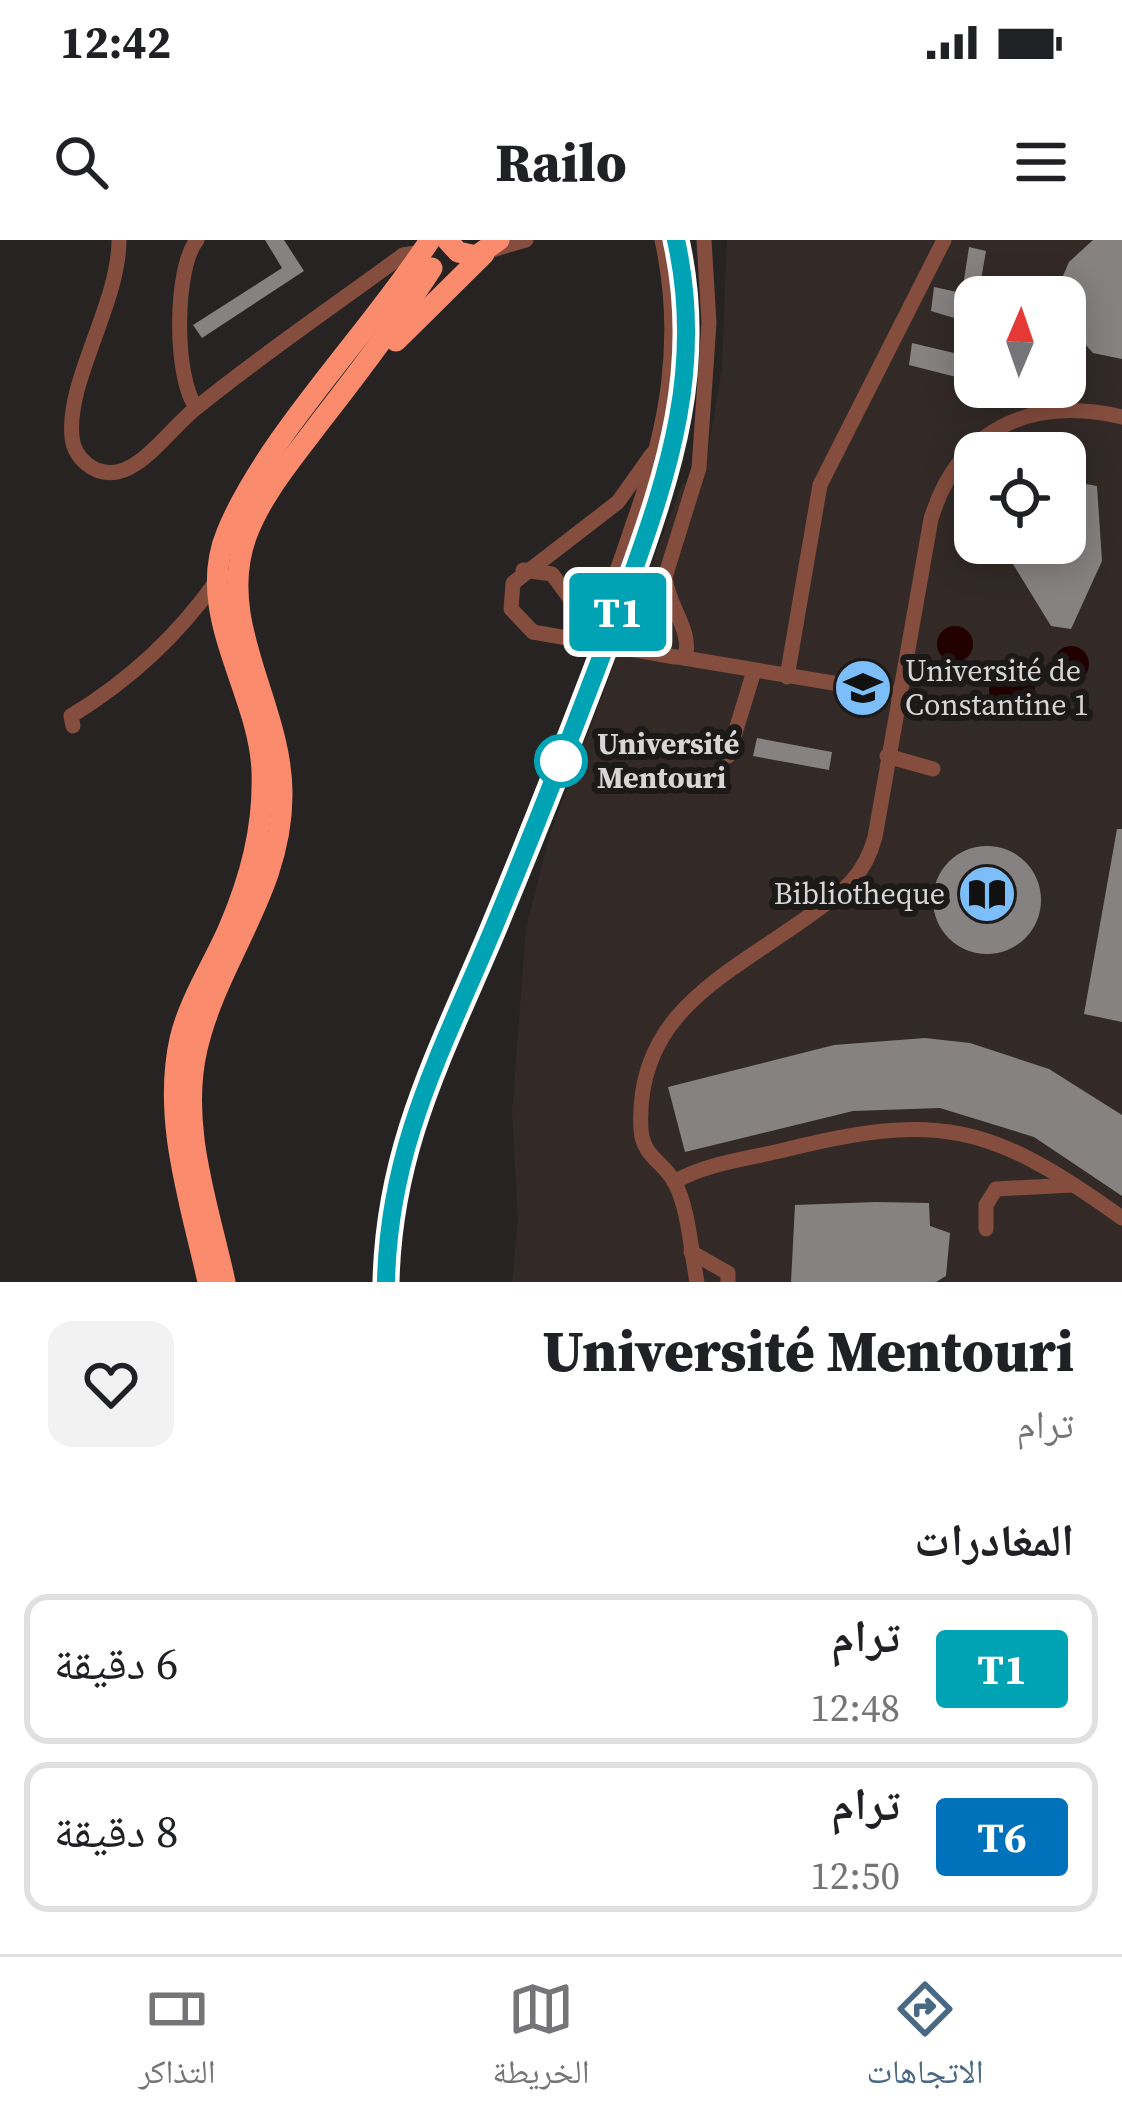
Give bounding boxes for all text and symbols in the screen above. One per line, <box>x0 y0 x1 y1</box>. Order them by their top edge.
text: 12:42 <box>60 11 171 73</box>
text: Railo <box>495 125 627 199</box>
icon: search <box>48 129 114 195</box>
icon: menu <box>1008 129 1074 195</box>
north arrow <box>954 276 1086 408</box>
map controls <box>954 276 1086 564</box>
button: locate <box>954 432 1086 564</box>
line badge: T1 <box>564 573 672 651</box>
text: T1 <box>593 583 643 641</box>
place label: Université de Constantine 1 <box>905 650 1089 725</box>
school or university icon: Université de Constantine 1 <box>832 657 894 719</box>
place label: Université Mentouri <box>597 723 739 798</box>
marker: Université Mentouri <box>536 736 586 786</box>
library icon: Bibliotheque <box>956 863 1018 925</box>
place label: Bibliotheque <box>774 873 945 914</box>
text: Université Mentouri <box>542 1312 1074 1390</box>
button: heart <box>48 1321 174 1447</box>
text: ترام <box>1017 1398 1074 1451</box>
text: المغادرات <box>914 1509 1074 1571</box>
text: ترام <box>831 1605 900 1667</box>
text: 6 دقيقة <box>54 1632 179 1694</box>
text: T1 <box>977 1640 1027 1698</box>
text: 12:48 <box>810 1681 900 1734</box>
text: ترام <box>831 1773 900 1835</box>
text: 8 دقيقة <box>54 1800 179 1862</box>
text: T6 <box>977 1808 1027 1866</box>
text: 12:50 <box>810 1849 900 1902</box>
tab: التذاكر <box>138 1976 216 2104</box>
tab: الخريطة <box>492 1976 590 2104</box>
tab: الاتجاهات <box>866 1976 984 2104</box>

